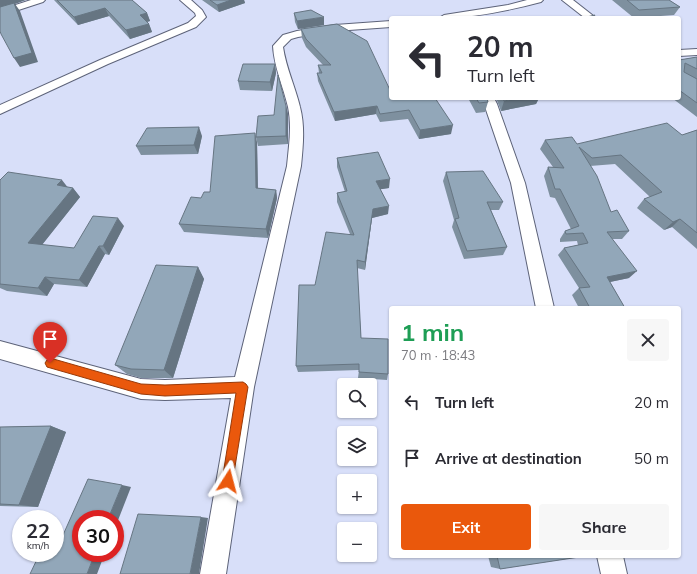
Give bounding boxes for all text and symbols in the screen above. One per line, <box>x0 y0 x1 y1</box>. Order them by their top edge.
text: 20 m <box>467 29 533 64</box>
icon: left <box>401 32 453 84</box>
text: Turn left <box>467 64 535 87</box>
text: 1 min <box>401 317 464 347</box>
button: close <box>627 319 669 361</box>
pin <box>33 322 67 363</box>
icon: arrive <box>39 328 61 350</box>
text: 70 m · 18:43 <box>401 347 475 363</box>
map controls <box>337 378 377 562</box>
button: search <box>337 378 377 418</box>
icon: left <box>401 391 423 413</box>
text: Turn left <box>435 393 494 412</box>
text: 20 m <box>634 393 669 412</box>
button: layers <box>337 426 377 466</box>
icon: arrive <box>401 447 423 469</box>
text: Arrive at destination <box>435 449 582 468</box>
text: 50 m <box>634 449 669 468</box>
position arrow <box>207 460 249 502</box>
button: + <box>337 474 377 514</box>
button: Exit <box>401 504 531 550</box>
button: Share <box>539 504 669 550</box>
speed limit sign: 30 <box>72 510 124 562</box>
text: 22 <box>26 518 50 543</box>
button: − <box>337 522 377 562</box>
text: km/h <box>27 539 49 552</box>

